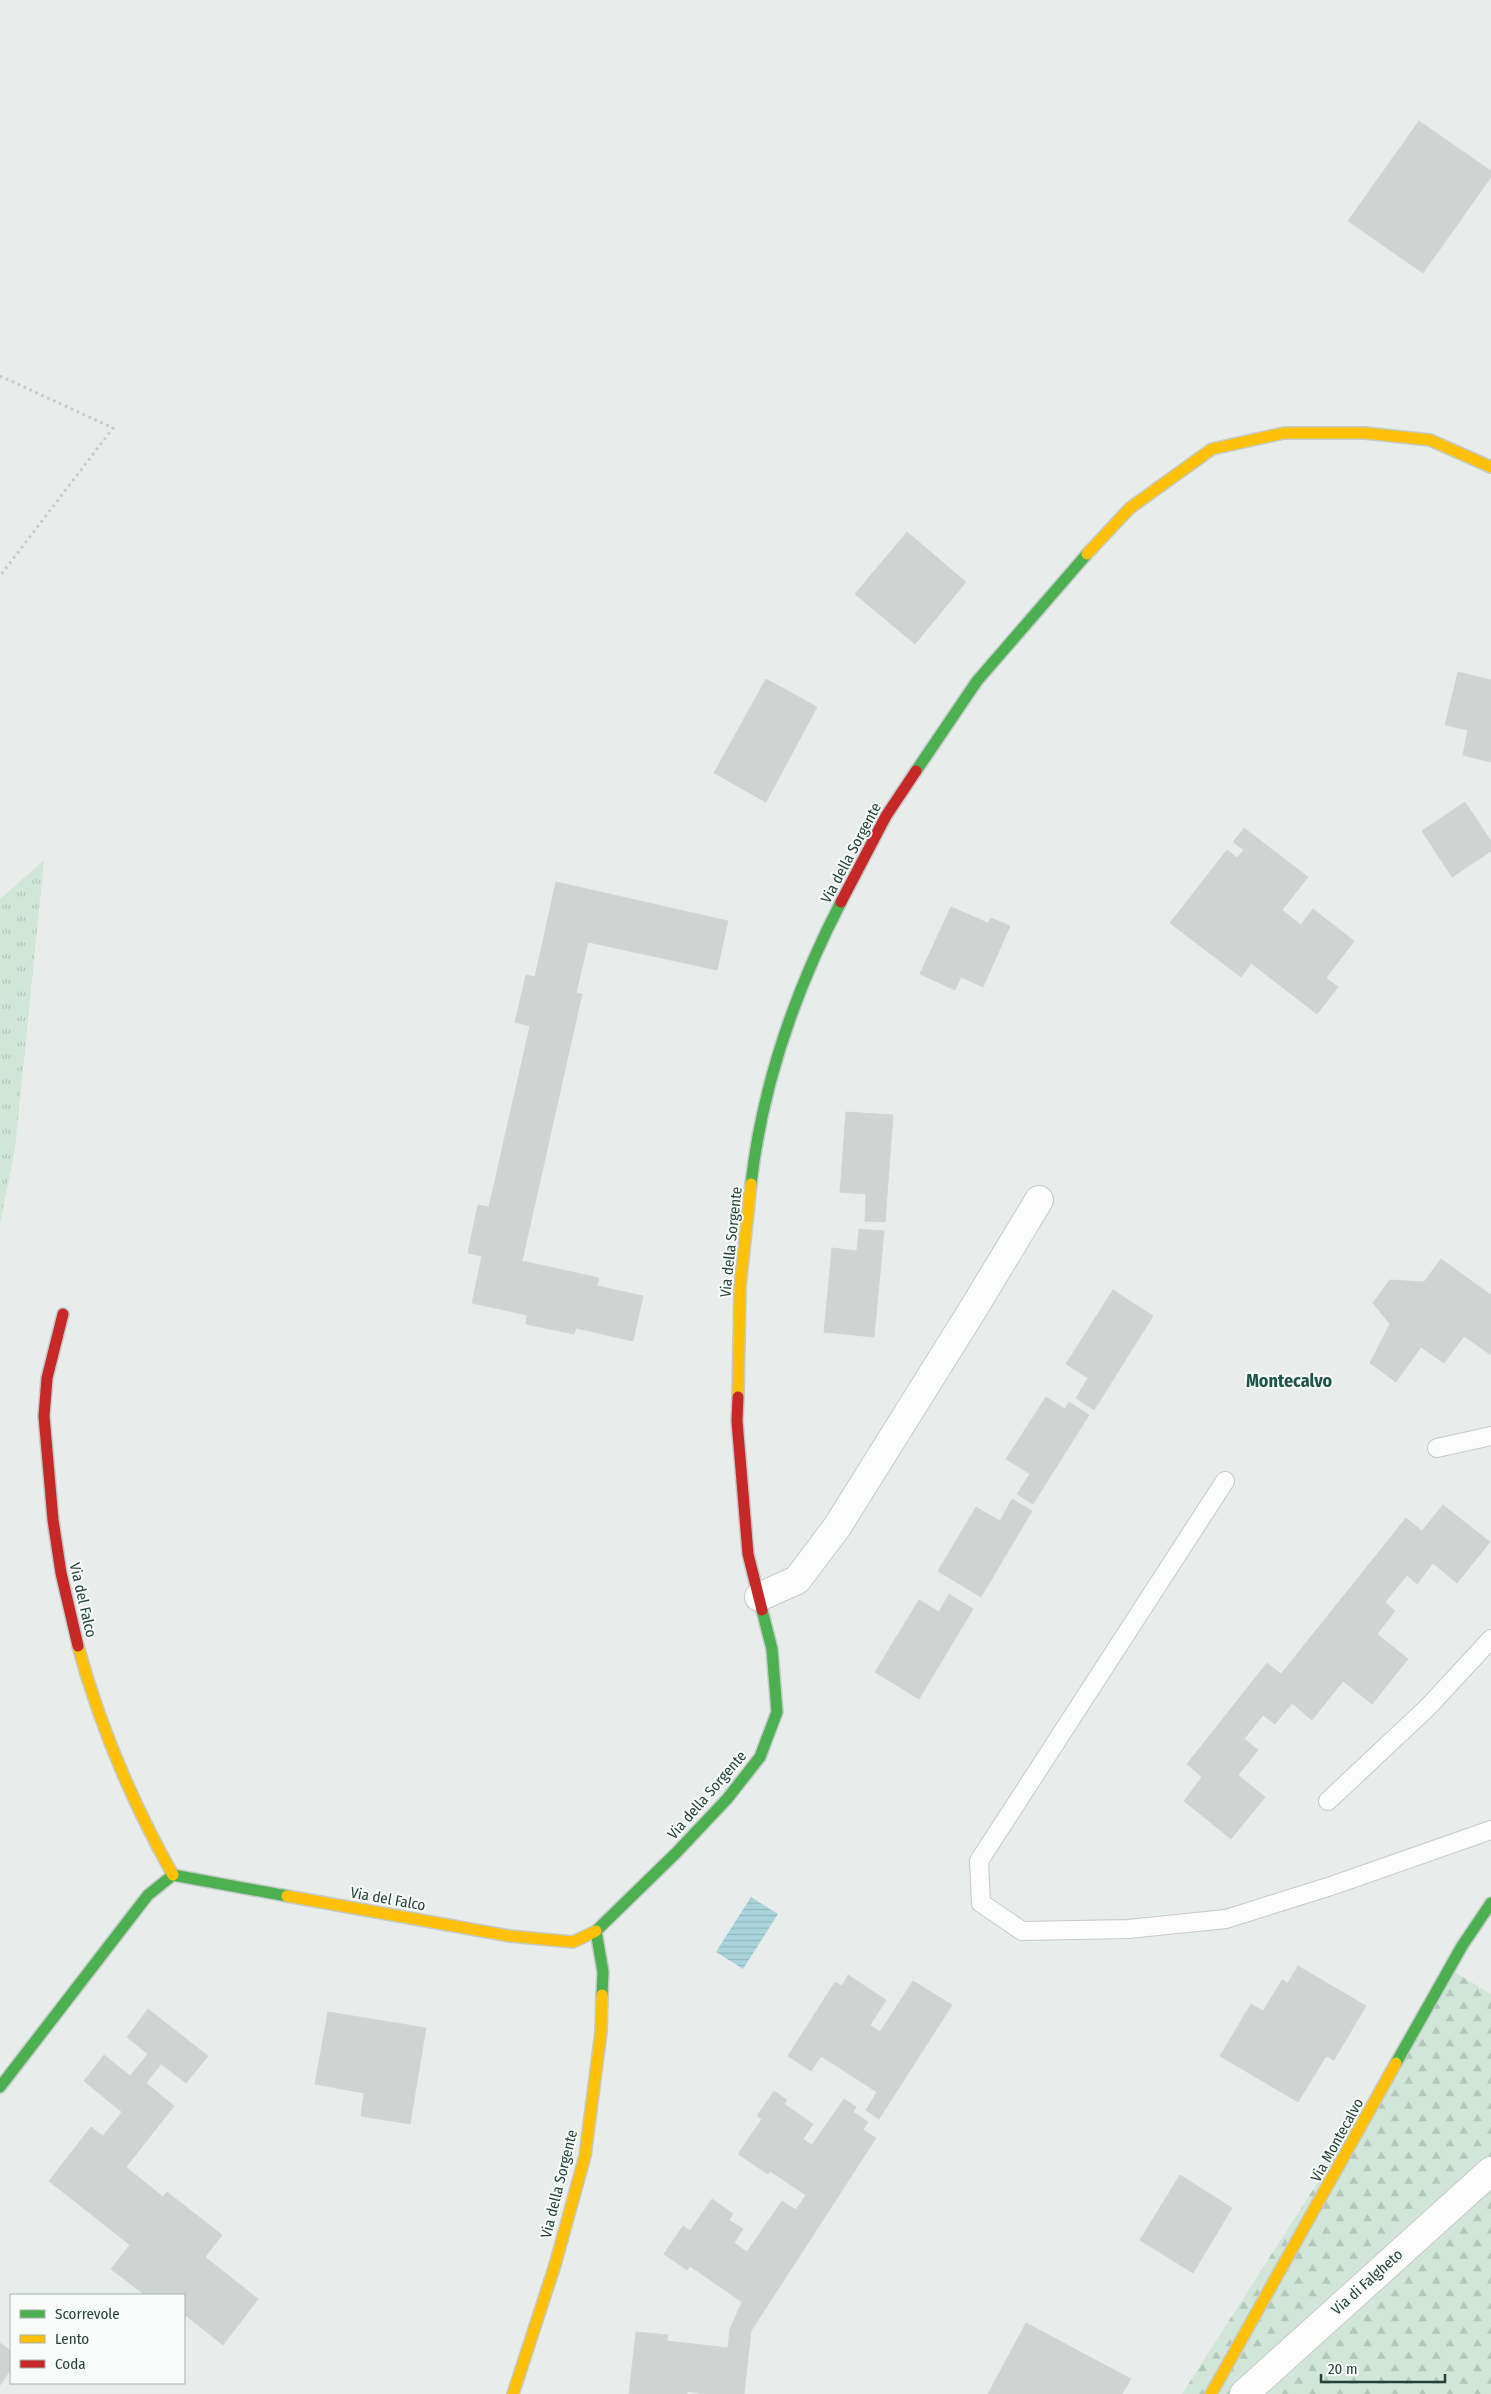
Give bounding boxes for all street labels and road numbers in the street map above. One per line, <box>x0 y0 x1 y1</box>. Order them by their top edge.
street label: Via della Sorgente <box>817 800 885 906</box>
street label: Via della Sorgente <box>716 1186 746 1298</box>
street label: Via del Falco <box>66 1561 100 1639</box>
street label: Via della Sorgente <box>664 1747 750 1843</box>
street label: Via del Falco <box>349 1884 427 1914</box>
street label: Via Montecalvo <box>1307 2095 1367 2185</box>
street label: Via della Sorgente <box>537 2128 581 2240</box>
street label: Via di Falgheto <box>1328 2245 1406 2319</box>

